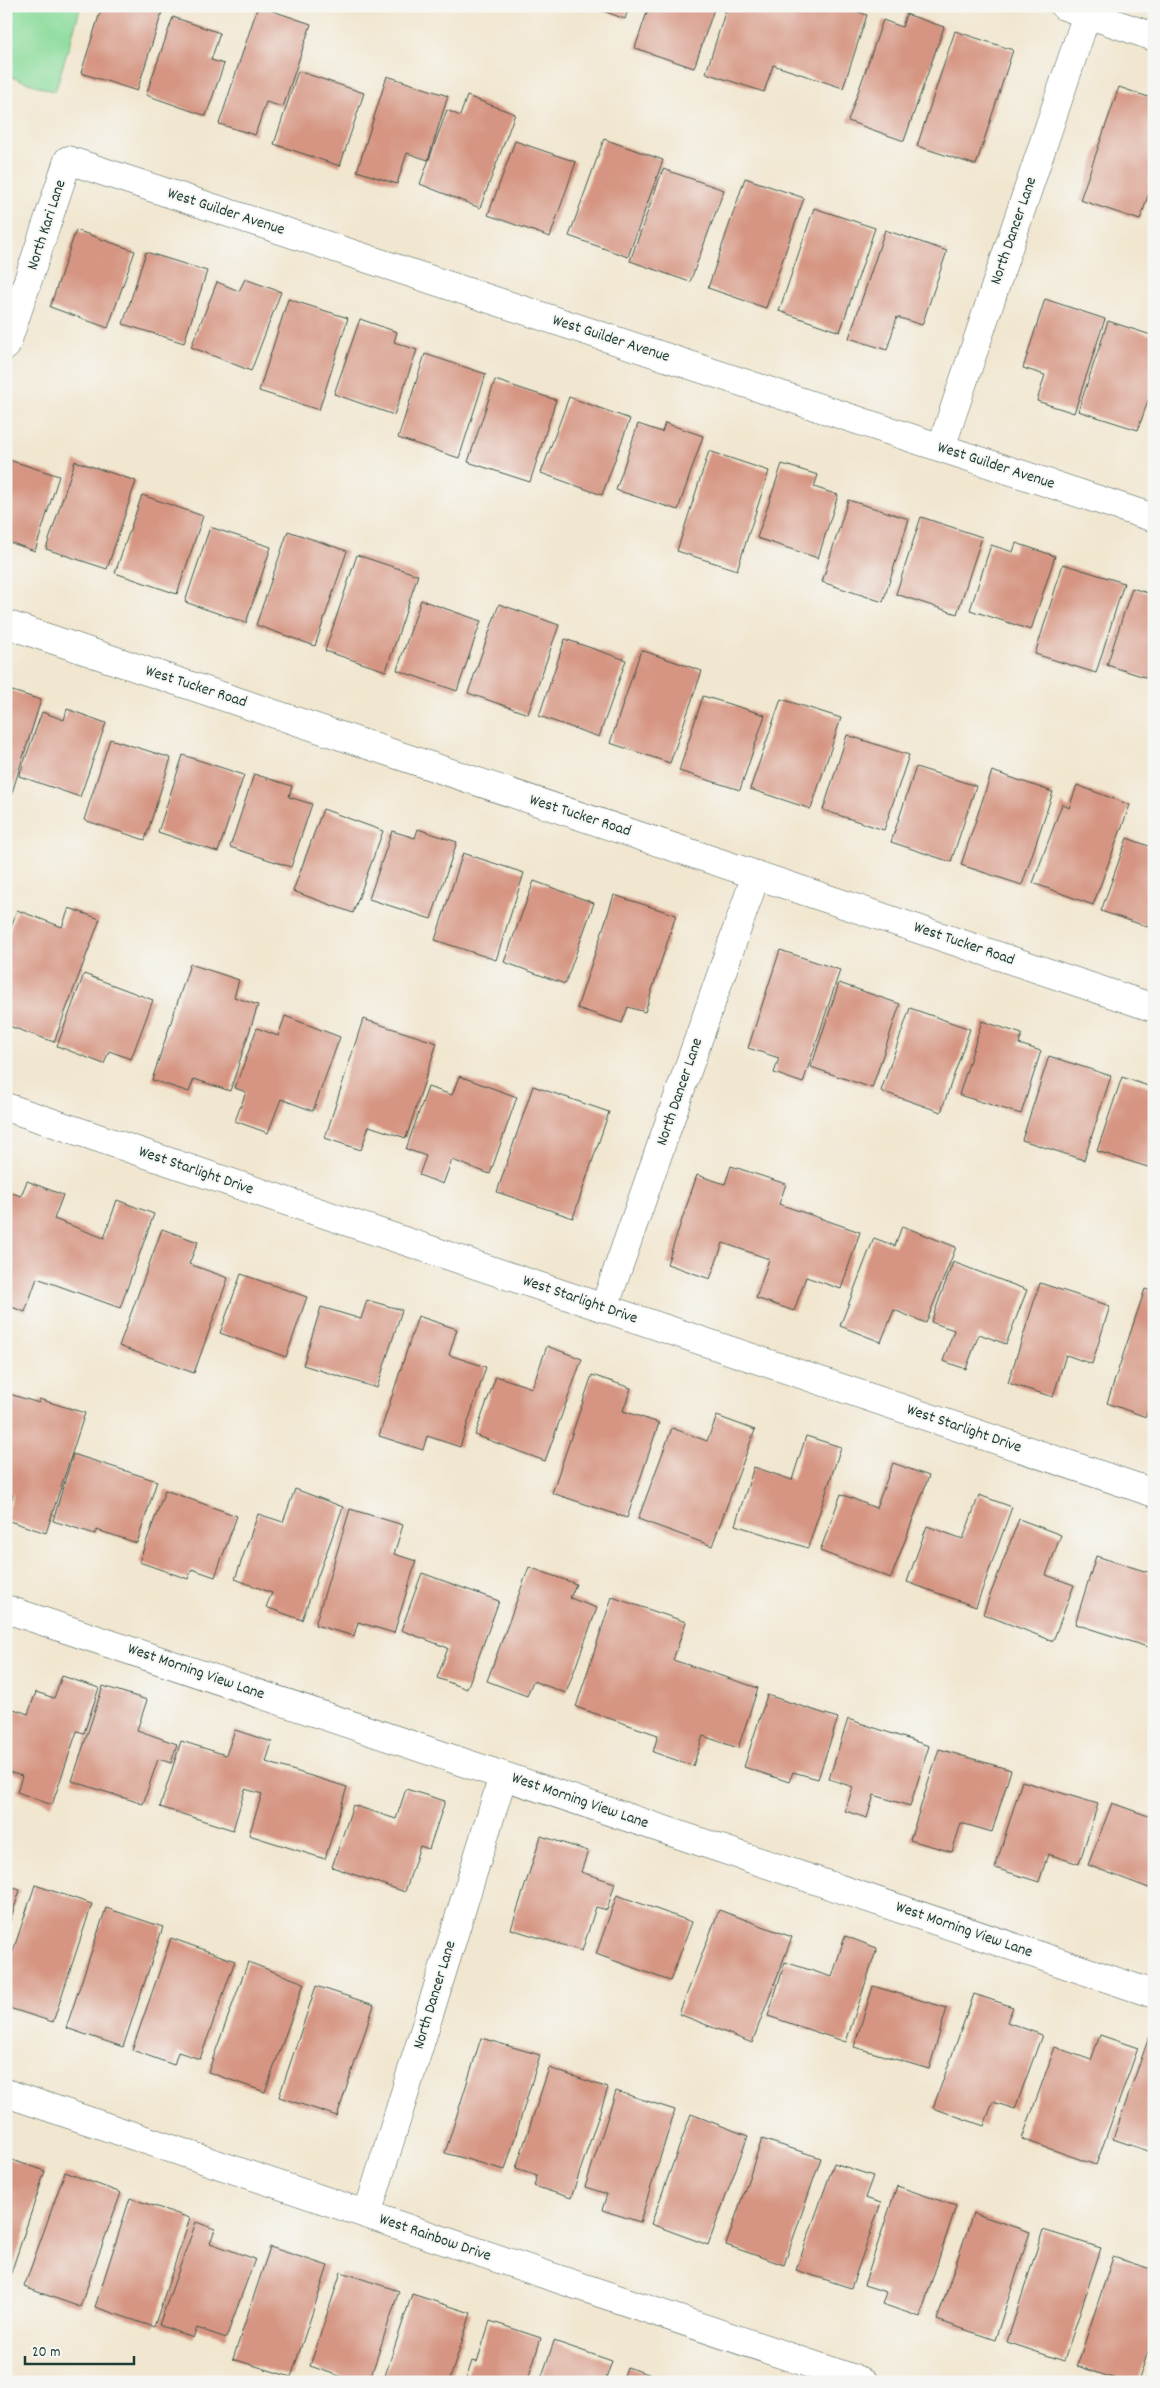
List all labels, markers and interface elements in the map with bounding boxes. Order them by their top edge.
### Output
street label: North Dancer Lane [985,174,1043,288]
street label: North Kari Lane [22,177,72,273]
street label: West Guilder Avenue [164,182,288,242]
street label: West Guilder Avenue [549,309,673,369]
street label: West Guilder Avenue [934,436,1058,496]
street label: West Tucker Road [142,660,250,714]
street label: West Tucker Road [526,789,634,843]
street label: West Tucker Road [910,916,1018,972]
street label: North Dancer Lane [651,1035,709,1149]
street label: West Starlight Drive [135,1141,257,1201]
street label: West Starlight Drive [519,1270,641,1330]
street label: West Starlight Drive [903,1399,1025,1459]
street label: West Morning View Lane [124,1638,268,1706]
street label: West Morning View Lane [508,1767,652,1835]
street label: West Morning View Lane [892,1896,1036,1964]
street label: North Dancer Lane [408,1938,462,2052]
street label: West Rainbow Drive [376,2208,494,2268]
scale bar [25,2333,134,2365]
text: 20 m [32,2342,60,2364]

